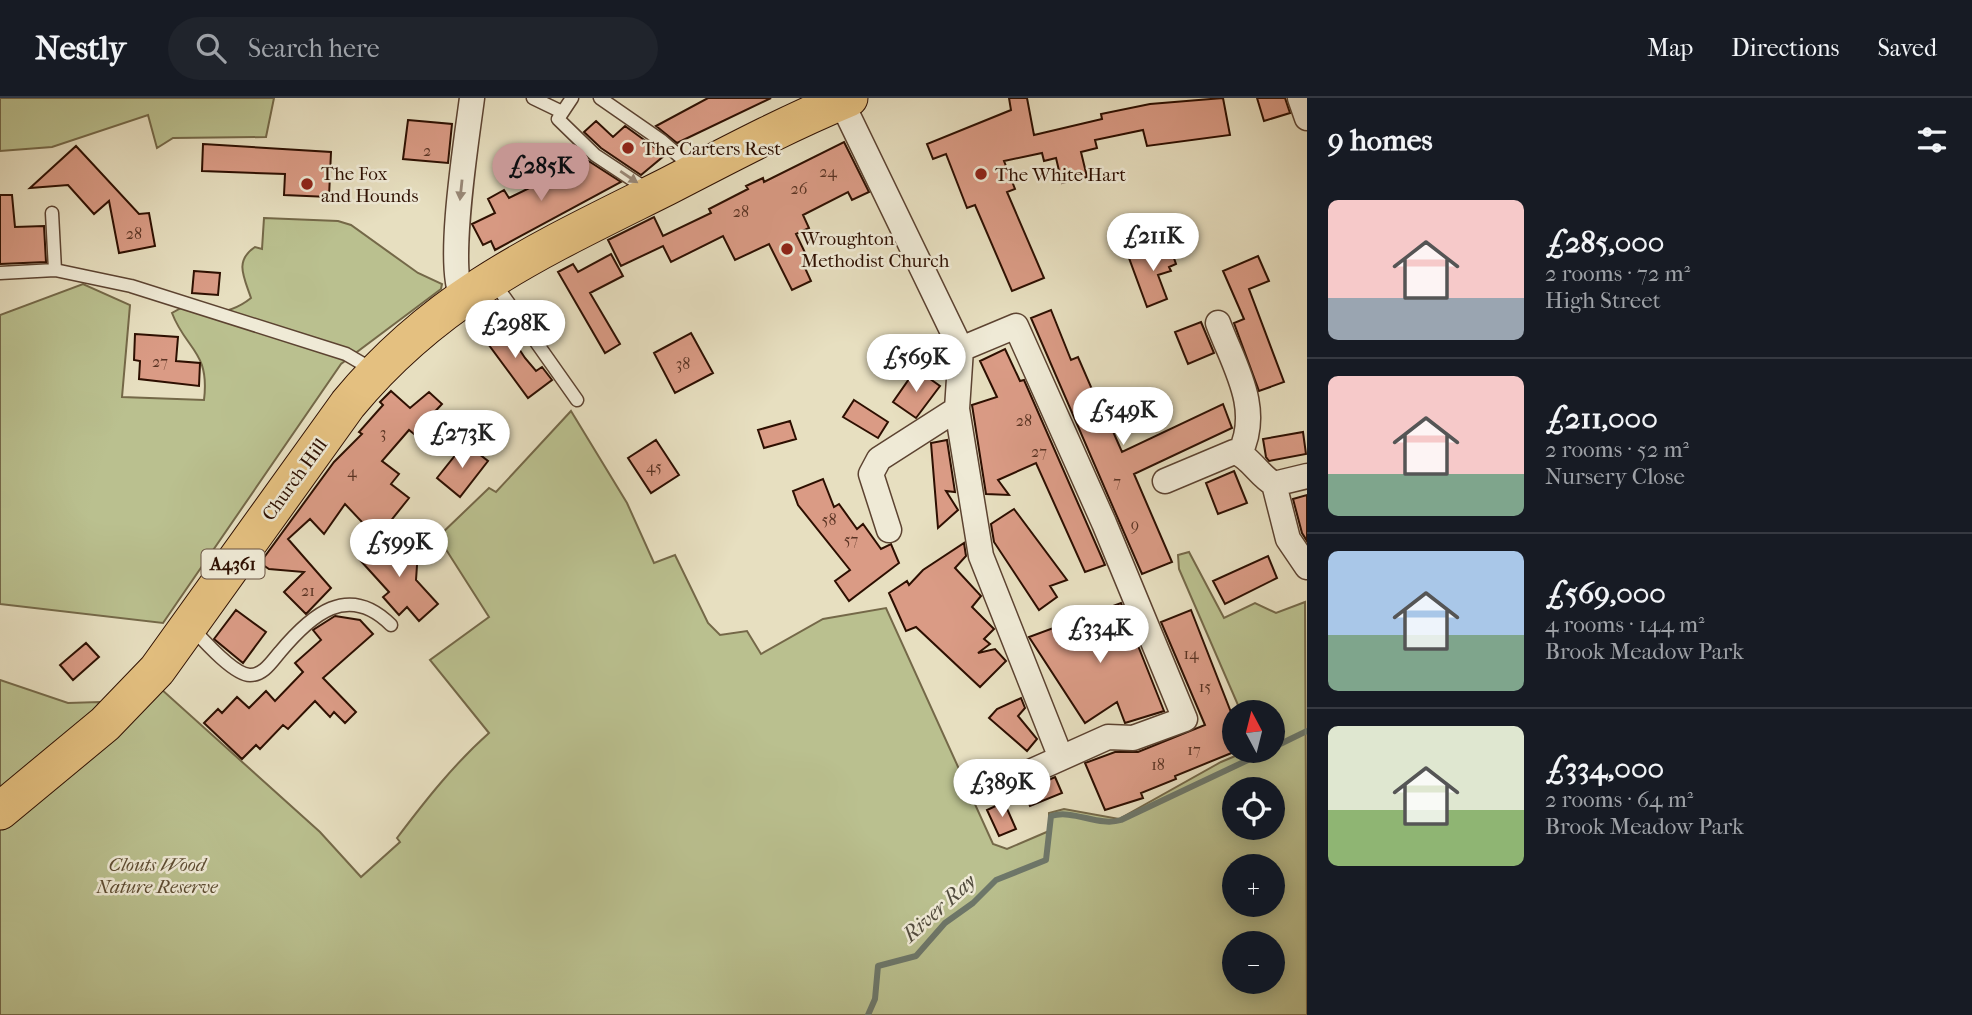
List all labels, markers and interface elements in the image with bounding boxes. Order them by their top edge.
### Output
search box [168,17,658,80]
text: Nestly [35,29,126,68]
icon: search [192,29,230,67]
text: Search here [248,33,380,64]
text: Map [1647,34,1693,62]
text: Directions [1731,34,1839,62]
text: Saved [1877,34,1937,62]
icon: filters [1913,121,1951,159]
text: 9 homes [1328,123,1433,158]
place label: The Carters Rest [642,138,781,160]
marker: The Carters Rest [620,140,636,156]
house number: 2 [423,141,431,160]
pin: £285K [492,144,590,203]
text: £285K [508,152,574,179]
house number: 24 [819,162,837,181]
place label: The Fox and Hounds [321,163,418,207]
place label: The White Hart [995,164,1126,186]
marker: The White Hart [973,166,989,182]
one-way arrow [620,170,638,184]
marker: The Fox and Hounds [299,176,315,192]
one-way arrow [455,179,466,201]
house number: 26 [791,179,808,198]
house number: 28 [733,202,749,221]
pin: £211K [1104,214,1202,273]
text: £211K [1123,222,1183,249]
house number: 28 [126,224,142,243]
text: £285,000 [1545,225,1664,260]
place label: Wroughton Methodist Church [800,228,950,272]
icon: home [1384,228,1468,312]
marker: Wroughton Methodist Church [779,241,795,257]
text: 2 rooms · 72 m² [1545,260,1690,287]
text: High Street [1545,287,1661,314]
pin: £298K [466,300,564,360]
text: £298K [481,309,549,336]
pin: £569K [867,334,965,394]
text: £569K [883,343,949,370]
house number: 27 [152,352,168,371]
house number: 38 [676,354,690,373]
pin: £549K [1074,388,1172,447]
text: £549K [1089,396,1157,423]
text: £211,000 [1545,401,1658,436]
icon: home [1384,404,1468,488]
pin: £273K [413,410,511,470]
house number: 28 [1016,411,1032,430]
text: £273K [430,419,494,446]
house number: 3 [380,423,386,442]
street label: Church Hill [258,434,332,525]
text: 2 rooms · 52 m² [1545,436,1689,463]
house number: 27 [1031,442,1047,461]
house number: 45 [646,457,662,476]
house number: 4 [347,462,357,481]
text: Nursery Close [1545,463,1685,490]
house number: 7 [1113,472,1121,491]
house number: 58 [822,510,836,529]
house number: 9 [1131,515,1139,534]
pin: £599K [350,519,448,579]
text: £599K [366,528,432,555]
house number: 57 [844,530,859,549]
road number: A4361 [202,550,264,578]
text: £569,000 [1545,576,1666,611]
icon: home [1384,579,1468,663]
house number: 21 [301,581,315,600]
pin: £334K [1051,606,1149,665]
text: 4 rooms · 144 m² [1545,611,1705,638]
text: £334K [1068,614,1132,641]
text: Brook Meadow Park [1545,638,1744,665]
house number: 14 [1183,644,1199,663]
house number: 15 [1199,677,1211,696]
north arrow [1222,700,1284,763]
map controls [1222,700,1285,994]
house number: 17 [1187,740,1201,759]
text: £334,000 [1545,751,1664,786]
icon: home [1384,754,1468,838]
house number: 18 [1151,755,1165,774]
pin: £389K [953,760,1051,819]
text: £389K [969,768,1035,795]
button: locate [1222,777,1285,840]
text: 2 rooms · 64 m² [1545,786,1693,813]
text: Brook Meadow Park [1545,813,1744,840]
park label: Clouts Wood Nature Reserve [95,854,219,898]
button: + [1222,854,1285,917]
water label: River Ray [896,868,981,948]
button: − [1222,931,1285,994]

